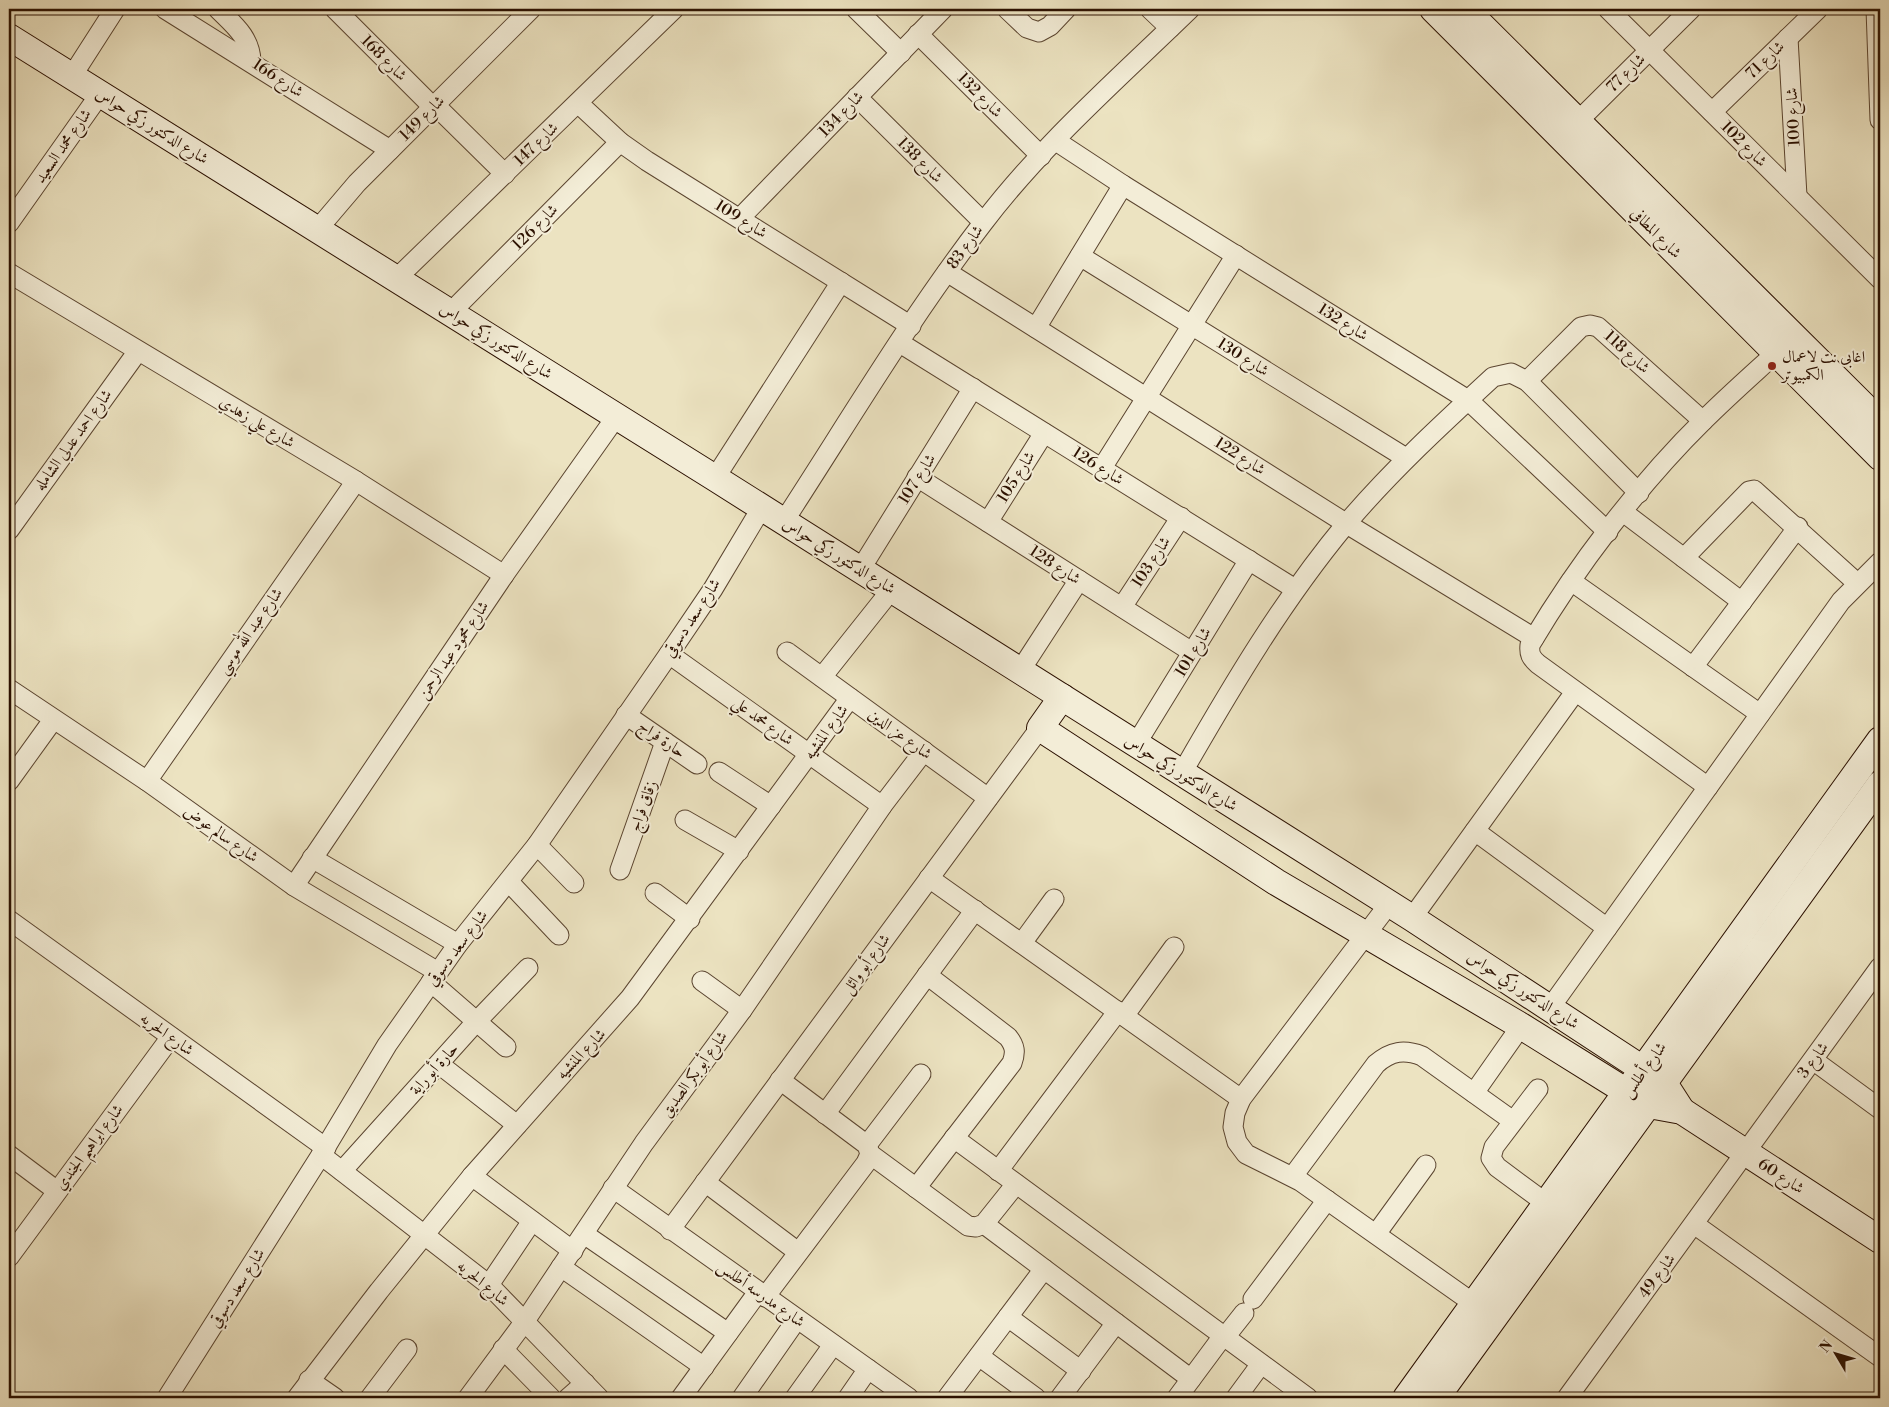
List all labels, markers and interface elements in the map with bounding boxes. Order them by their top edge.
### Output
street label: شارع 168 [355,31,411,87]
street label: شارع 71 [1741,37,1791,86]
street label: شارع 77 [1602,49,1652,99]
street label: شارع 166 [247,54,307,104]
street label: شارع 132 [951,68,1007,124]
street label: شارع الدكتور زكي حواس [90,82,213,171]
street label: شارع 134 [814,87,870,143]
street label: شارع 100 [1781,87,1808,147]
street label: شارع 149 [395,91,451,147]
street label: شارع محمد السعيد [30,105,98,189]
street label: شارع 102 [1715,117,1771,173]
street label: شارع 147 [510,118,565,172]
street label: شارع 138 [891,133,947,189]
street label: شارع 109 [710,195,771,245]
street label: شارع 126 [508,200,564,256]
street label: شارع المطافي [1624,203,1686,265]
street label: شارع 83 [942,221,990,275]
street label: شارع الدكتور زكي حواس [434,297,557,386]
street label: شارع 132 [1312,299,1372,348]
street label: شارع 118 [1598,326,1654,380]
street label: شارع 130 [1212,333,1273,383]
place label: اغابى نت لاعمال الكمبيوتر [1780,347,1865,385]
marker: اغابى نت لاعمال الكمبيوتر [1766,360,1778,372]
street label: شارع احمد عدلي الشامله [30,385,119,496]
street label: شارع علي زهدي [213,392,298,457]
street label: شارع 122 [1209,433,1269,482]
street label: شارع 126 [1067,442,1128,492]
street label: شارع 105 [992,448,1042,508]
street label: شارع 107 [894,450,943,510]
street label: شارع الدكتور زكي حواس [777,512,900,601]
street label: شارع 103 [1127,533,1177,593]
street label: شارع 128 [1024,541,1084,591]
street label: شارع سعد دسوقي [659,575,727,663]
street label: شارع عبد الله موسي [210,582,291,681]
street label: شارع محمود عبد الرحمن [413,597,496,705]
street label: شارع 101 [1170,624,1218,682]
street label: شارع محمد علي [726,692,797,754]
street label: شارع المنشيه [799,701,855,765]
street label: شارع عز الدين [862,704,936,766]
street label: حارة فراج [632,716,690,766]
street label: شارع الدكتور زكي حواس [1119,729,1242,818]
street label: زقاق فراج [624,778,665,836]
street label: شارع سالم عوض [177,801,262,870]
street label: شارع سعد دسوقي [422,906,494,992]
street label: شارع أبو وائل [836,929,897,1000]
street label: شارع الدكتور زكي حواس [1462,946,1583,1036]
street label: شارع الحريه [135,1008,198,1062]
street label: شارع المنشيه [552,1024,612,1086]
street label: شارع أبو بكر الصديق [654,1026,734,1123]
street label: حارة أبو راية [404,1037,463,1099]
street label: شارع أطلس [1615,1037,1673,1104]
street label: شارع 3 [1793,1038,1835,1084]
street label: شارع ابراهيم الجندي [50,1100,133,1197]
street label: شارع 60 [1752,1154,1808,1201]
street label: شارع سعد دسوقي [205,1245,272,1333]
street label: شارع 49 [1634,1250,1682,1304]
street label: شارع مدرسه أطلس [711,1255,810,1334]
street label: شارع الحريه [451,1256,513,1313]
north arrow [1812,1330,1862,1380]
text: N [1816,1337,1837,1357]

